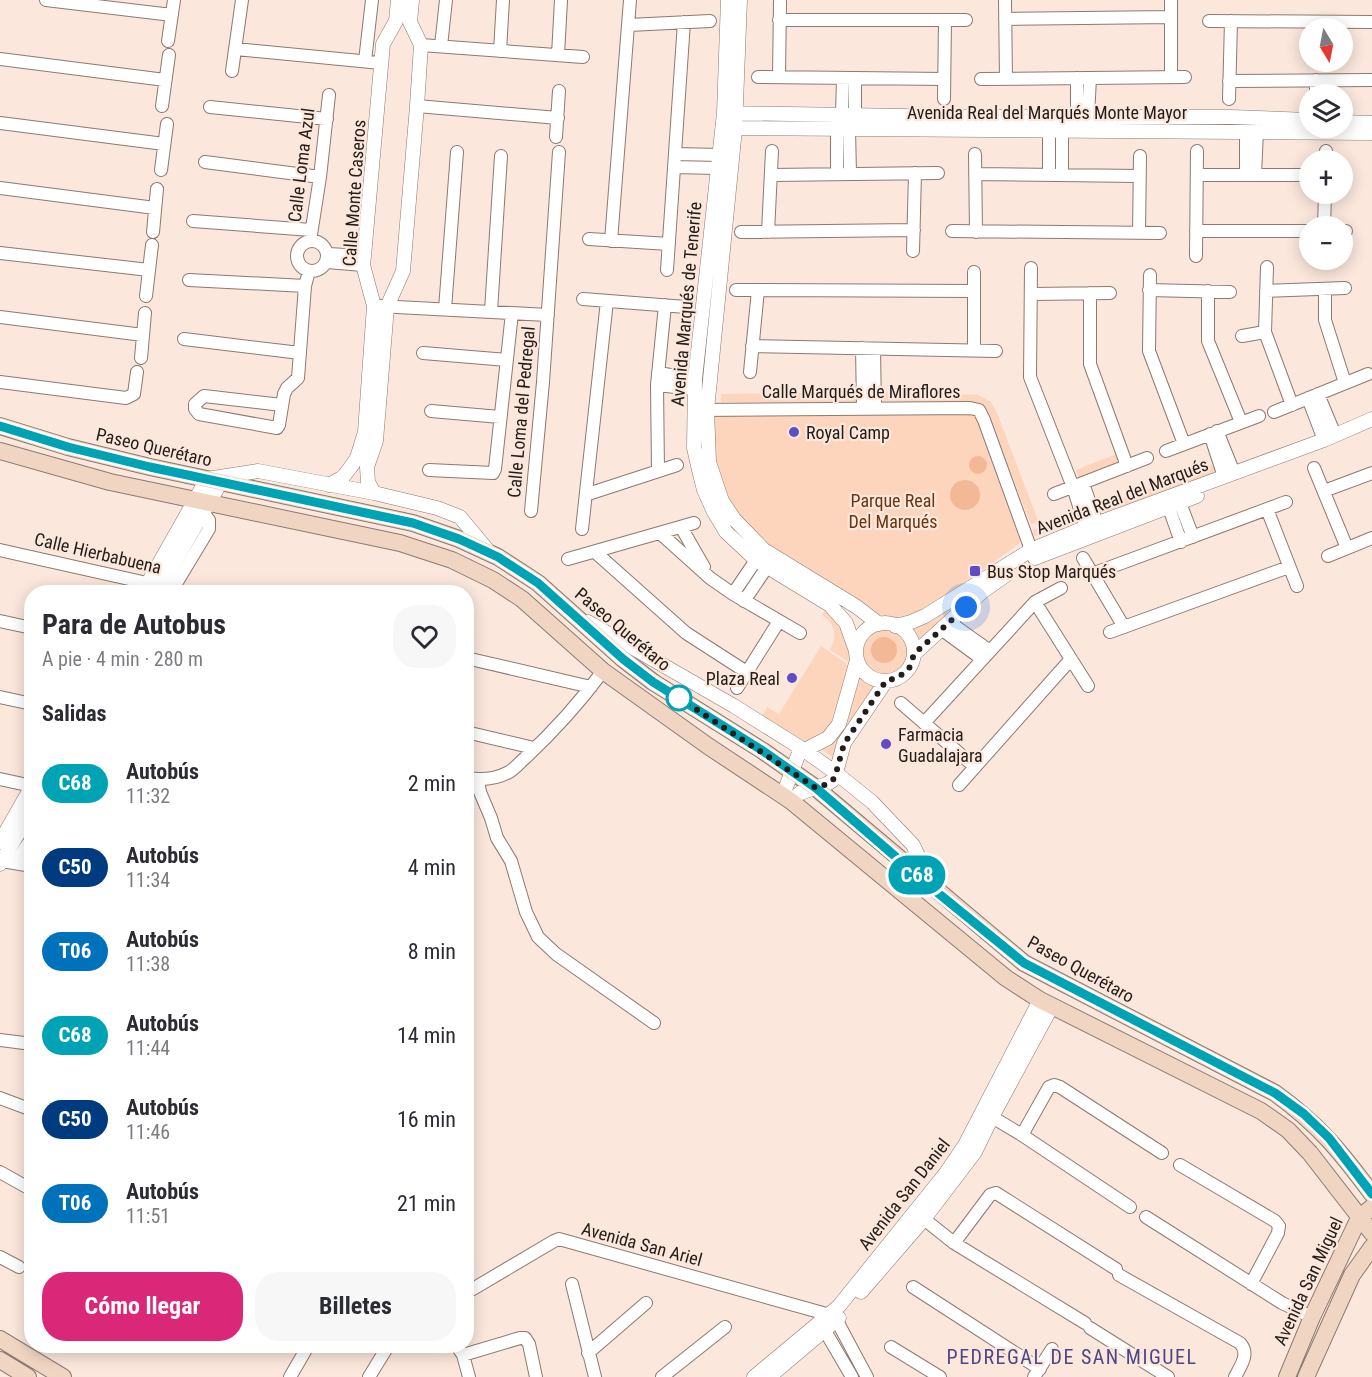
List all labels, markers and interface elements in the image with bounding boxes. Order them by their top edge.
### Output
north arrow [1299,18,1353,72]
map controls [1299,18,1353,270]
button: layers [1299,84,1353,138]
street label: Avenida Real del Marqués Monte Mayor [907,102,1188,123]
street label: Calle Loma Azul [284,107,318,223]
street label: Calle Monte Caseros [338,119,370,267]
button: + [1299,150,1353,204]
street label: Avenida Marqués de Tenerife [667,201,705,407]
button: − [1299,216,1353,270]
street label: Calle Loma del Pedregal [503,326,539,498]
street label: Calle Marqués de Miraflores [762,381,960,402]
place label: Royal Camp [806,422,890,443]
street label: Paseo Querétaro [94,423,214,471]
marker: Royal Camp [787,425,801,439]
street label: Avenida Real del Marqués [1033,453,1211,539]
park label: Parque Real Del Marqués [849,490,937,532]
street label: Calle Hierbabuena [32,528,164,578]
place label: Bus Stop Marqués [987,561,1116,582]
marker: Bus Stop Marqués [968,564,982,578]
street label: Paseo Querétaro [571,583,675,675]
your location [951,592,981,622]
button: heart [393,605,456,668]
text: Para de Autobus [42,608,226,641]
text: A pie · 4 min · 280 m [42,647,203,671]
place label: Plaza Real [706,668,780,689]
marker: Plaza Real [785,671,799,685]
unlabelled marker [666,685,692,711]
text: Salidas [42,701,107,726]
place label: Farmacia Guadalajara [898,724,983,766]
marker: Farmacia Guadalajara [879,737,893,751]
text: Autobús [126,759,199,784]
text: C68 [58,771,92,795]
text: 2 min [408,771,456,796]
text: 11:32 [126,784,170,808]
text: Autobús [126,843,199,868]
text: C50 [58,855,92,879]
text: 4 min [408,855,456,880]
line badge: C68 [882,856,952,894]
text: C68 [900,863,934,887]
text: 11:34 [126,868,170,892]
text: Autobús [126,927,199,952]
street label: Paseo Querétaro [1024,931,1138,1007]
text: T06 [59,939,91,963]
text: 8 min [408,939,456,964]
text: 11:38 [126,952,170,976]
text: Autobús [126,1011,199,1036]
text: C68 [58,1023,92,1047]
text: 14 min [397,1023,456,1048]
text: 11:44 [126,1036,170,1060]
text: Autobús [126,1095,199,1120]
text: C50 [58,1107,92,1131]
text: 16 min [397,1107,456,1132]
text: 11:46 [126,1120,170,1144]
street label: Avenida San Daniel [854,1134,954,1254]
text: Autobús [126,1179,199,1204]
text: T06 [59,1191,91,1215]
text: 21 min [397,1191,456,1216]
text: 11:51 [126,1204,170,1228]
street label: Avenida San Miguel [1269,1213,1347,1349]
street label: Avenida San Ariel [579,1218,705,1270]
button: Cómo llegar [42,1272,243,1341]
button: Billetes [255,1272,456,1341]
district label: PEDREGAL DE SAN MIGUEL [947,1345,1197,1369]

